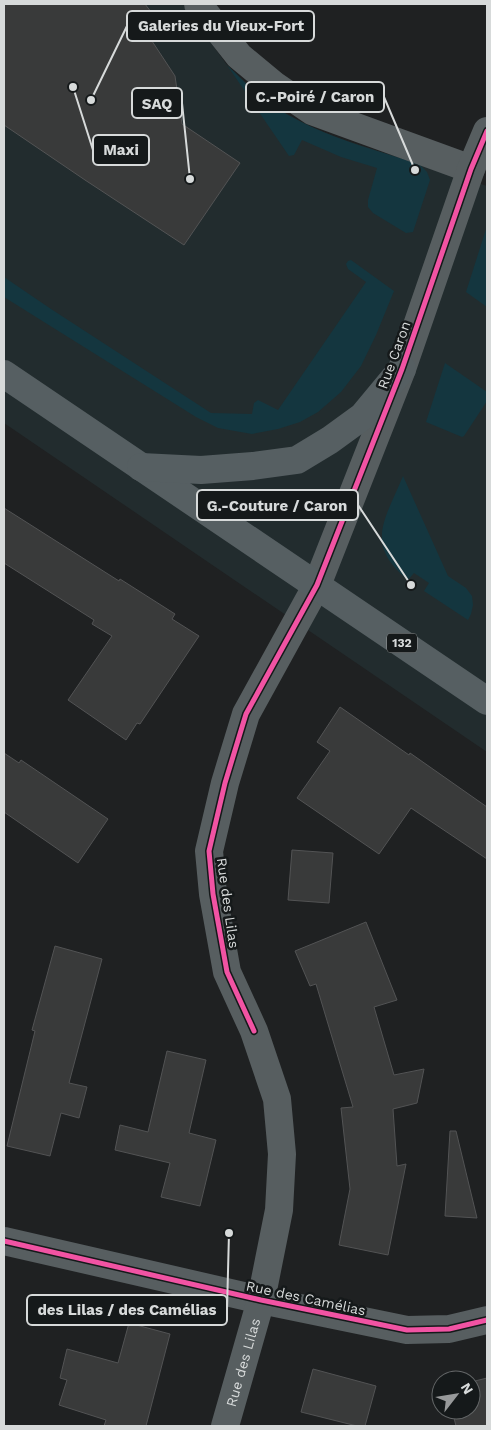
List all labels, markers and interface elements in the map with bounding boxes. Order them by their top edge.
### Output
callout: Galeries du Vieux-Fort [127,11,314,41]
text: Galeries du Vieux-Fort [138,17,305,35]
callout: C.-Poiré / Caron [246,82,384,112]
callout: SAQ [132,88,182,118]
text: C.-Poiré / Caron [256,88,374,106]
text: SAQ [142,95,172,113]
callout: Maxi [93,135,149,165]
text: Maxi [103,141,139,159]
street label: Rue Caron [374,319,414,391]
callout: G.-Couture / Caron [197,490,358,520]
text: G.-Couture / Caron [207,497,347,515]
road number: 132 [387,634,417,652]
street label: Rue des Lilas [214,857,242,949]
street label: Rue des Camélias [245,1278,367,1318]
callout: des Lilas / des Camélias [27,1295,227,1325]
text: des Lilas / des Camélias [37,1301,217,1319]
street label: Rue des Lilas [223,1316,263,1409]
north arrow [431,1370,481,1420]
text: N [458,1380,477,1397]

